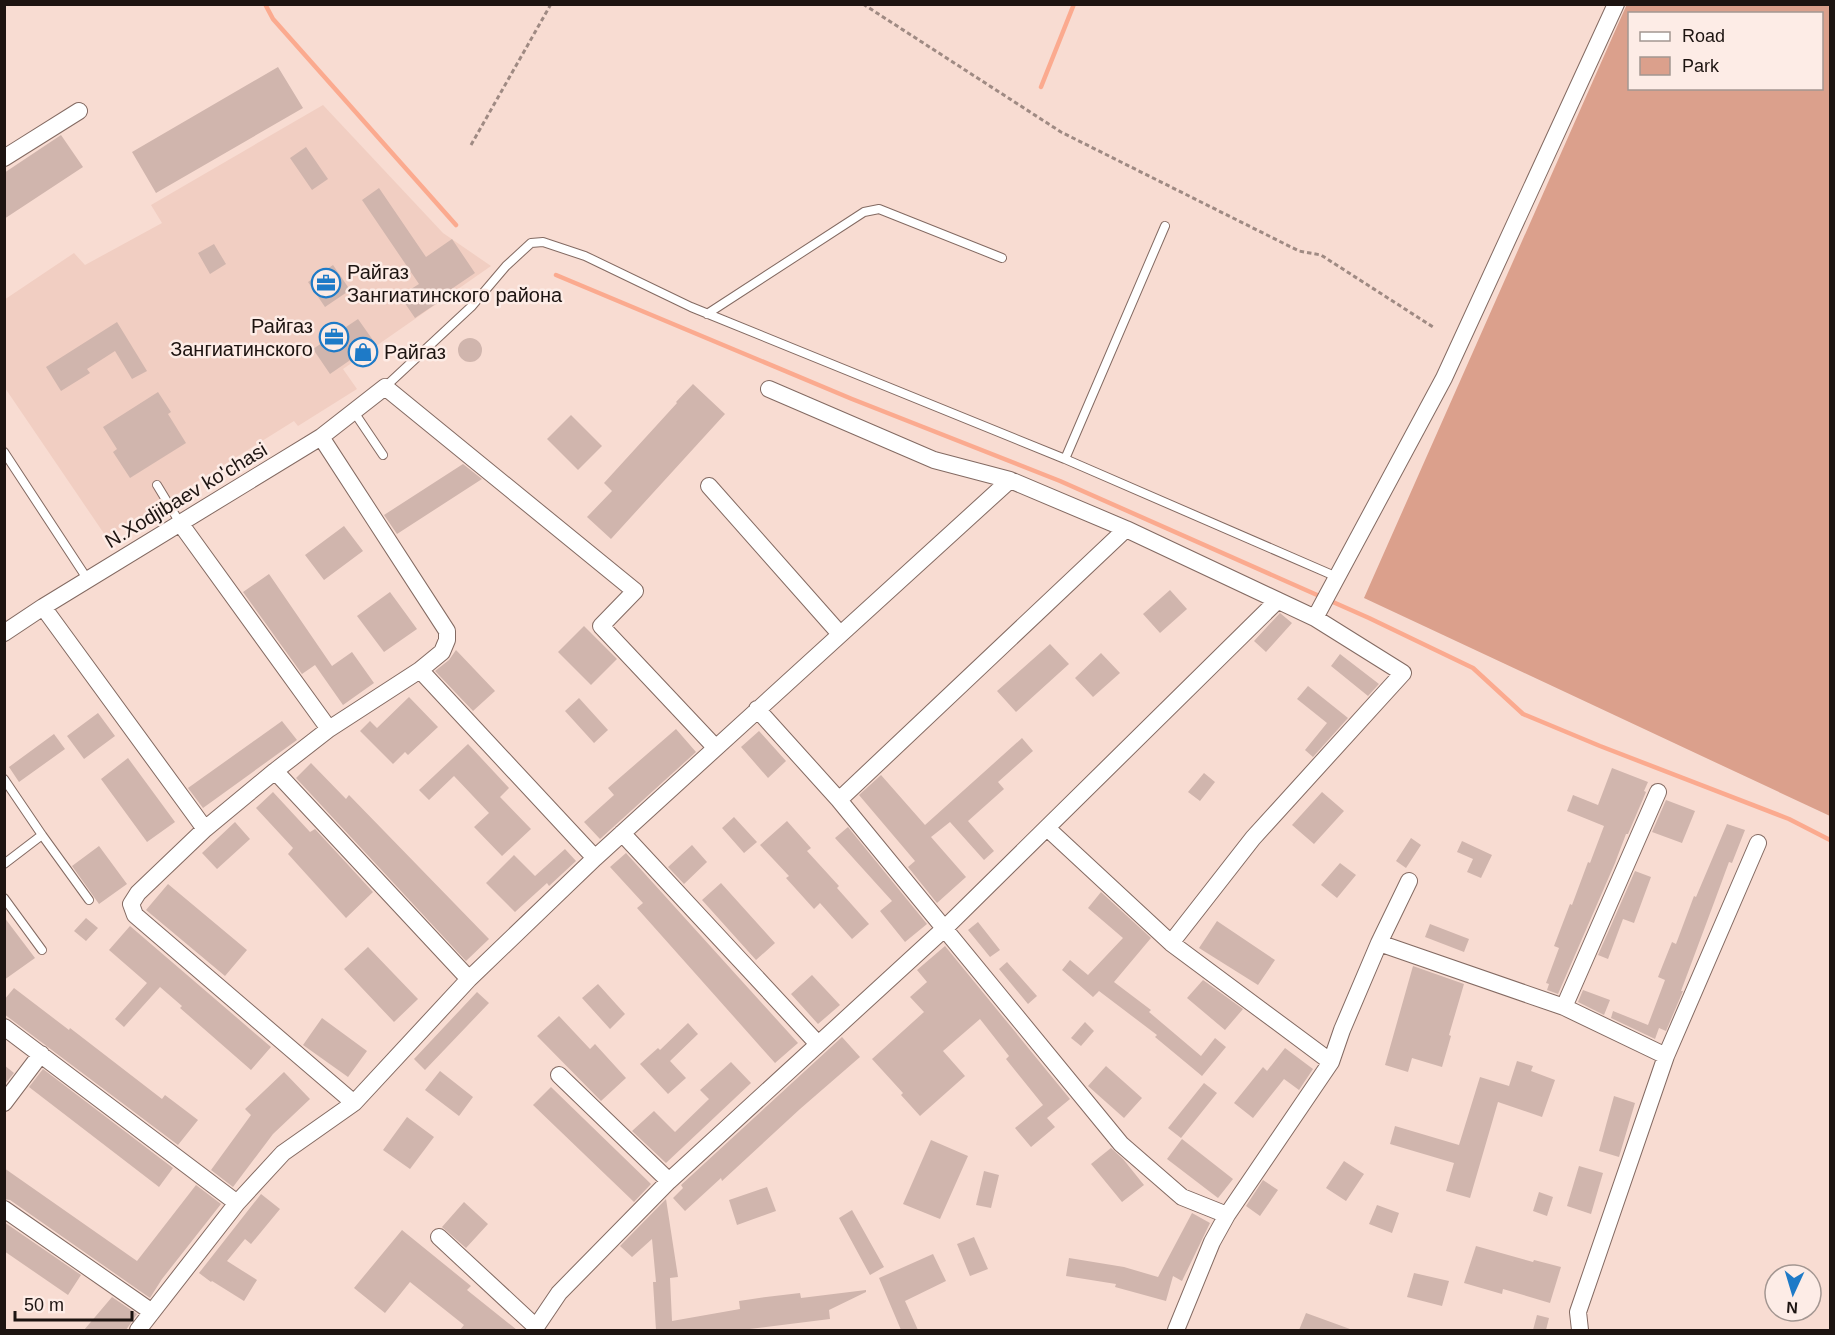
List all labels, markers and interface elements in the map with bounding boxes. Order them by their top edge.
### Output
legend [1628,12,1823,90]
text: Road [1682,26,1725,46]
text: Park [1682,56,1720,76]
place label: Райгаз Зангиатинского района [347,261,563,306]
office icon: Райгаз Зангиатинского района [310,267,342,299]
place label: Райгаз Зангиатинского [170,315,313,360]
office icon: Райгаз Зангиатинского [318,321,350,353]
shop icon: Райгаз [347,336,379,368]
place label: Райгаз [384,341,446,363]
street label: N.Xodjibaev ko'chasi [101,438,271,552]
north arrow [1763,1263,1823,1323]
scale bar [15,1284,132,1322]
text: 50 m [24,1295,64,1315]
text: N [1786,1299,1798,1316]

